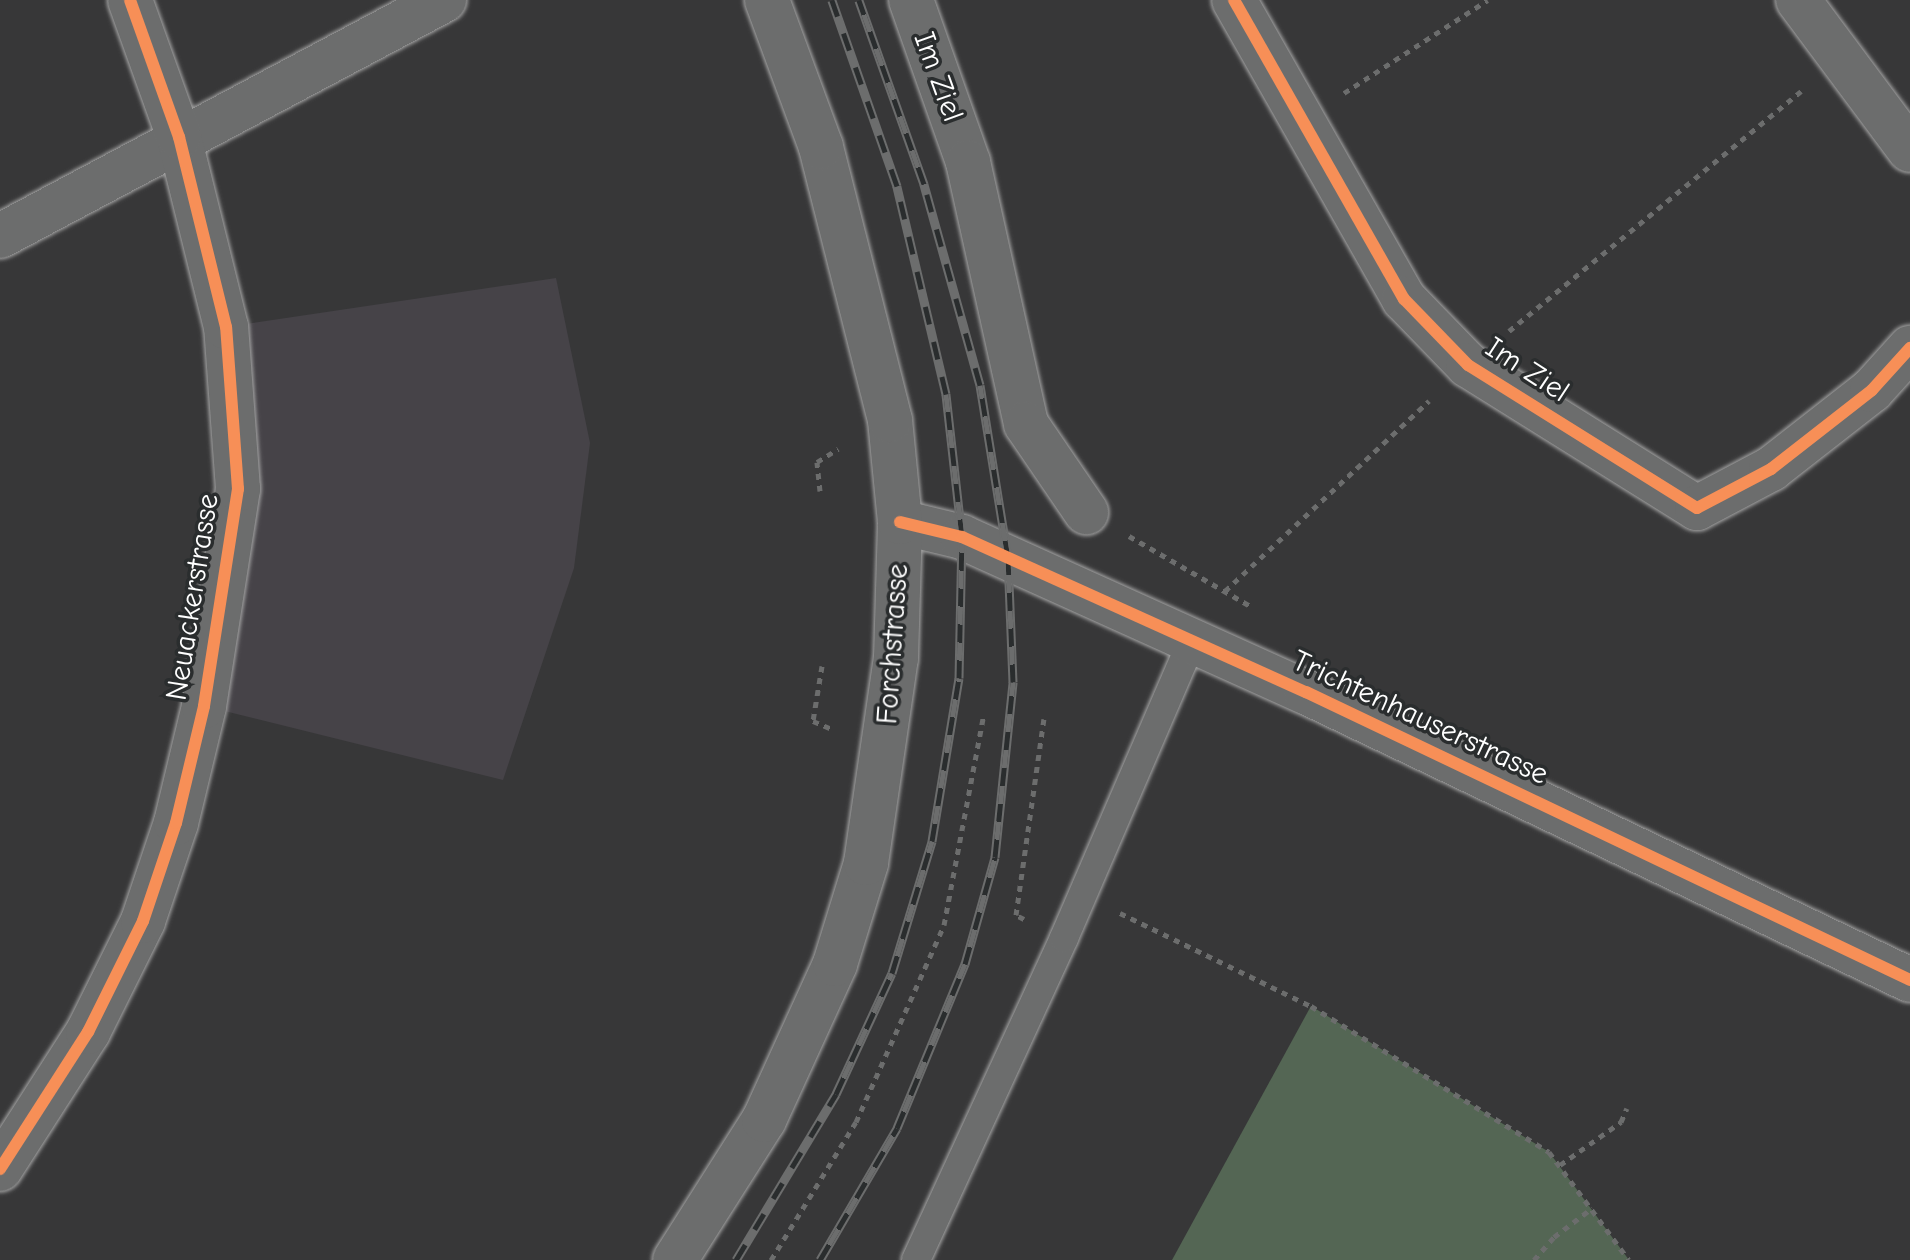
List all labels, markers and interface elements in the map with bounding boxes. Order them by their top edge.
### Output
street label: Im Ziel [905,27,971,127]
street label: Im Ziel [1478,330,1576,410]
street label: Neuackerstrasse [159,491,227,703]
street label: Forchstrasse [869,563,917,725]
street label: Trichtenhauserstrasse [1286,643,1554,793]

